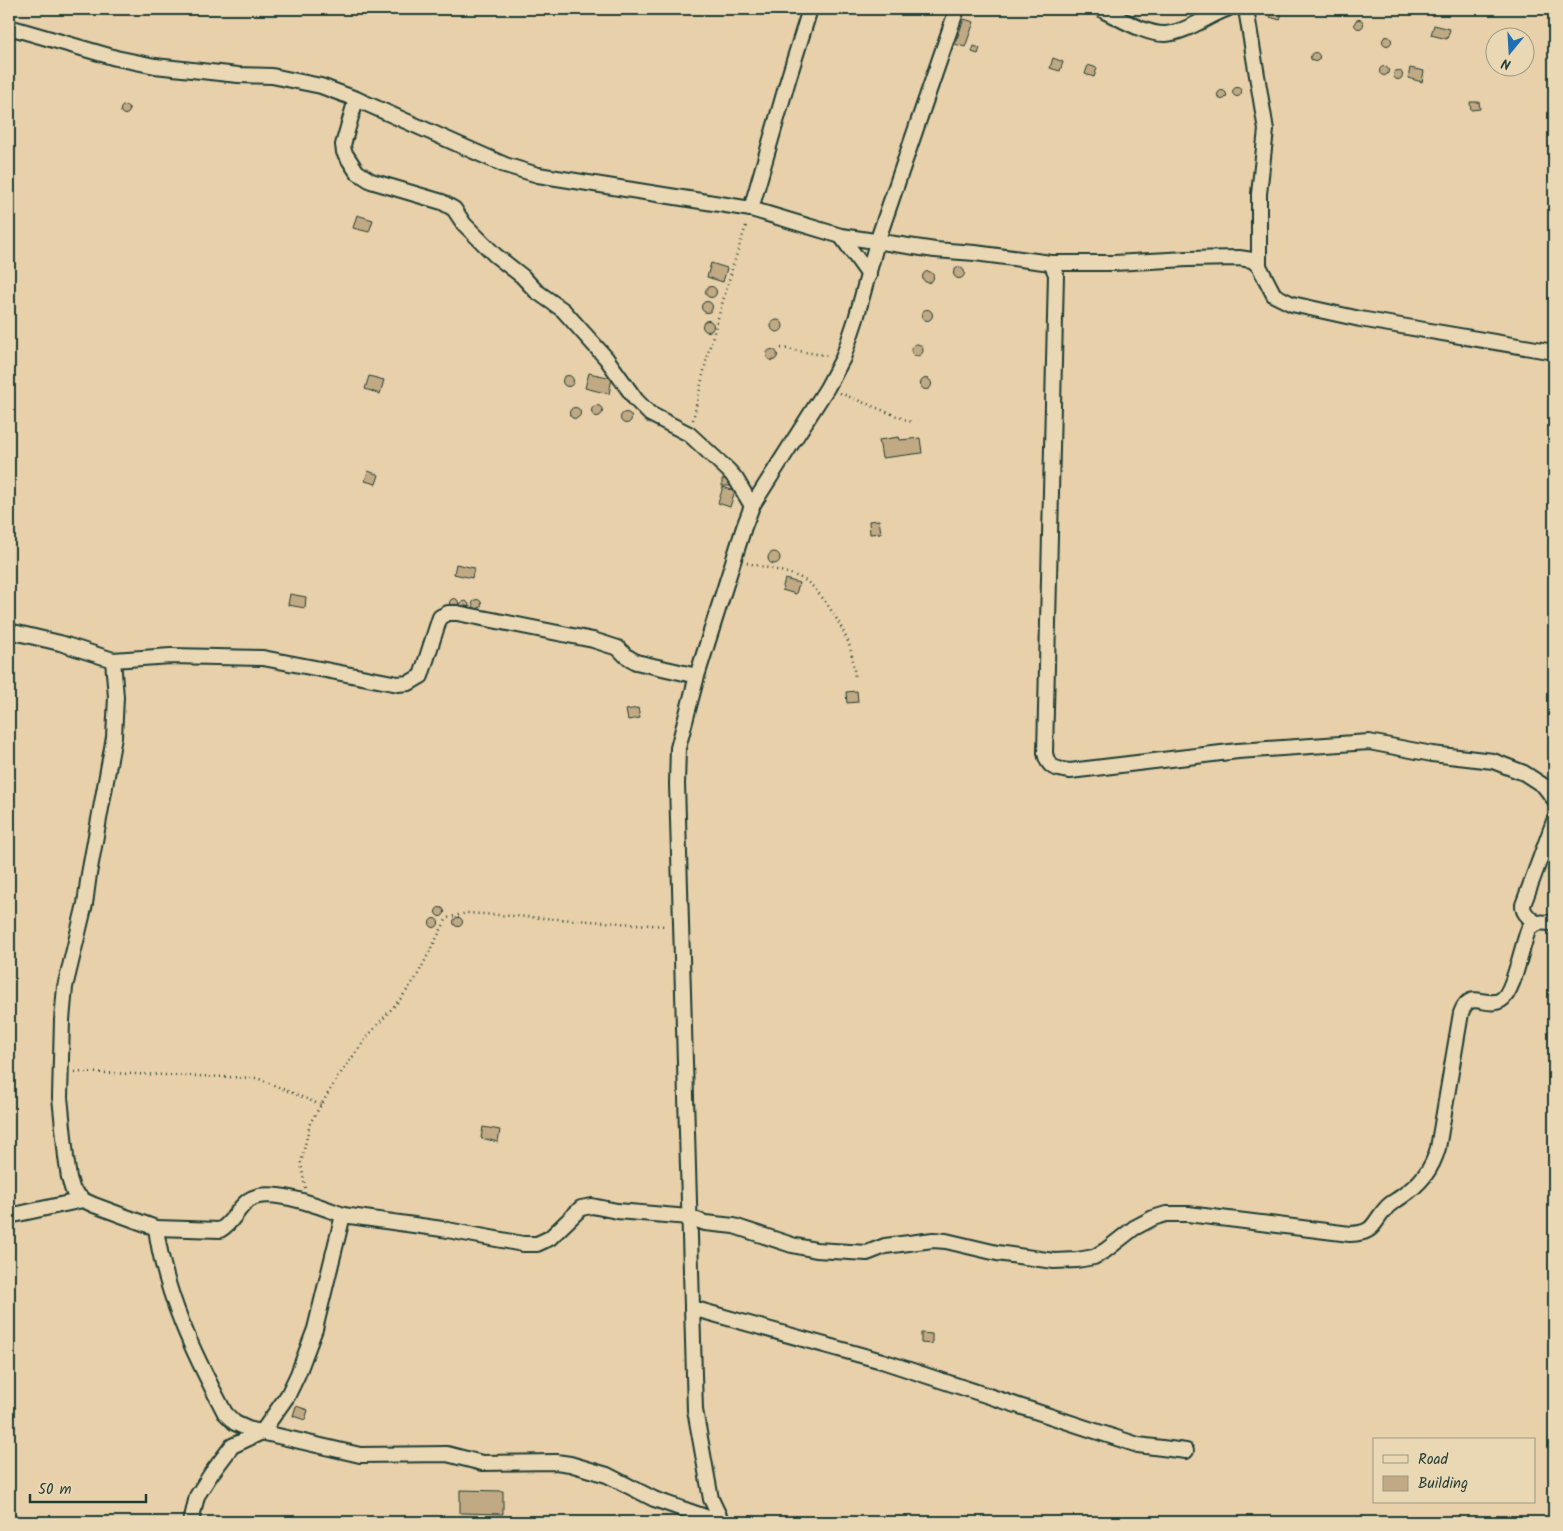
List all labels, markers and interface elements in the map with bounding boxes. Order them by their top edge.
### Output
north arrow [1486,28,1536,78]
text: N [1499,52,1514,75]
legend [1373,1438,1536,1504]
text: Road [1418,1448,1449,1472]
scale bar [30,1471,146,1503]
text: Building [1418,1472,1468,1496]
text: 50 m [38,1478,72,1502]

